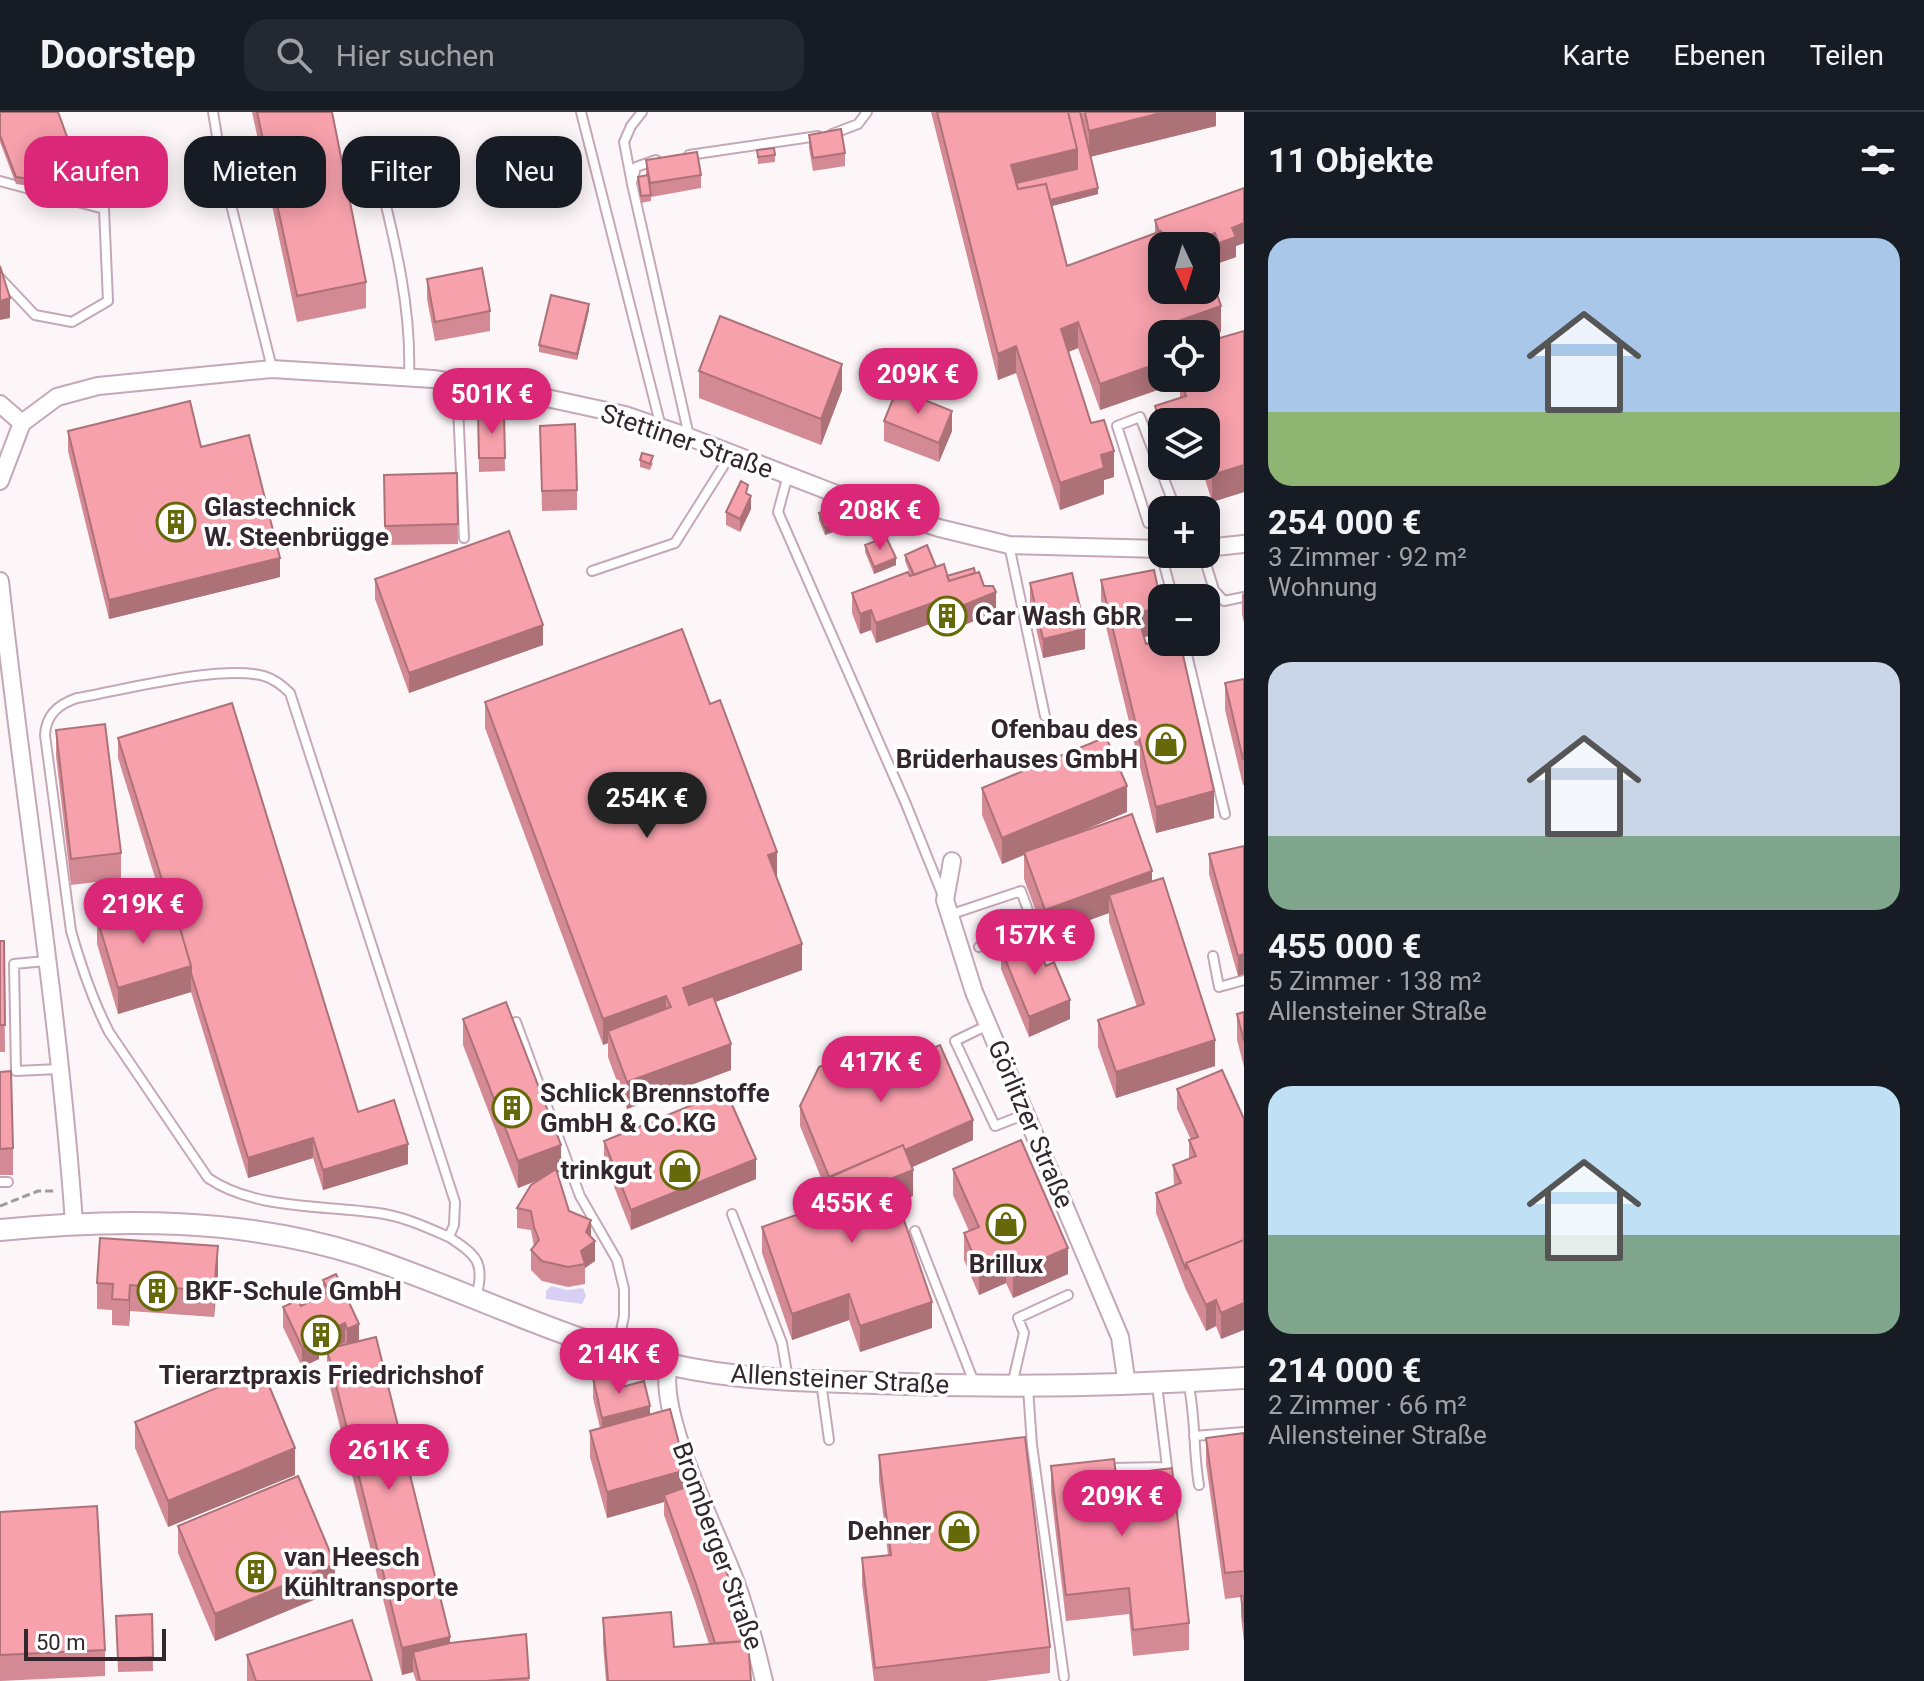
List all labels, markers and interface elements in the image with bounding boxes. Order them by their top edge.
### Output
search box [244,19,804,91]
text: Doorstep [40,33,196,77]
icon: search [272,33,316,77]
text: Hier suchen [336,38,495,73]
text: Karte [1563,39,1630,72]
text: Ebenen [1674,39,1766,72]
text: Teilen [1810,39,1884,72]
chip: Kaufen [24,136,168,208]
chip: Mieten [184,136,326,208]
chip: Filter [342,136,460,208]
chip: Neu [476,136,582,208]
icon: filters [1856,138,1900,182]
text: 11 Objekte [1268,140,1433,180]
north arrow [1148,232,1220,304]
map controls [1148,232,1220,656]
icon: home [1512,290,1656,434]
button: locate [1148,320,1220,392]
pin: 209K € [853,348,983,416]
text: 209K € [877,359,959,389]
pin: 501K € [427,368,557,436]
text: 501K € [451,379,533,409]
street label: Stettiner Straße [597,397,777,485]
button: layers [1148,408,1220,480]
pin: 208K € [815,484,945,552]
place label: Glastechnick W. Steenbrügge [204,492,389,552]
text: 208K € [839,495,921,525]
button: + [1148,496,1220,568]
building icon: Glastechnick W. Steenbrügge [155,501,197,543]
text: 254 000 € [1268,502,1421,542]
text: 3 Zimmer · 92 m² [1268,542,1467,572]
text: Wohnung [1268,572,1377,602]
button: − [1148,584,1220,656]
building icon: Car Wash GbR [926,595,968,637]
place label: Car Wash GbR [975,601,1142,631]
place label: Ofenbau des Brüderhauses GmbH [896,714,1138,774]
icon: home [1512,714,1656,858]
shop icon: Ofenbau des Brüderhauses GmbH [1145,723,1187,765]
pin: 254K € [582,772,712,840]
text: 254K € [606,783,688,813]
pin: 219K € [78,878,208,946]
text: 219K € [102,889,184,919]
pin: 157K € [970,909,1100,977]
text: 157K € [994,920,1076,950]
text: 455 000 € [1268,926,1421,966]
text: 5 Zimmer · 138 m² [1268,966,1481,996]
text: Allensteiner Straße [1268,996,1487,1026]
street label: Görlitzer Straße [982,1035,1080,1213]
pin: 417K € [816,1036,946,1104]
text: 417K € [840,1047,922,1077]
place label: Schlick Brennstoffe GmbH & Co.KG [540,1078,770,1138]
building icon: Schlick Brennstoffe GmbH & Co.KG [491,1087,533,1129]
icon: home [1512,1138,1656,1282]
shop icon: trinkgut [659,1149,701,1191]
place label: trinkgut [560,1155,652,1185]
pin: 455K € [787,1177,917,1245]
text: 455K € [811,1188,893,1218]
shop icon: Brillux [985,1203,1027,1245]
place label: Brillux [969,1249,1044,1279]
building icon: BKF-Schule GmbH [136,1270,178,1312]
place label: BKF-Schule GmbH [185,1276,402,1306]
building icon: Tierarztpraxis Friedrichshof [300,1314,342,1356]
pin: 214K € [554,1328,684,1396]
text: 214K € [578,1339,660,1369]
text: 214 000 € [1268,1350,1421,1390]
street label: Allensteiner Straße [730,1358,950,1400]
place label: Tierarztpraxis Friedrichshof [159,1360,484,1390]
text: 2 Zimmer · 66 m² [1268,1390,1467,1420]
text: Allensteiner Straße [1268,1420,1487,1450]
pin: 261K € [324,1424,454,1492]
text: 261K € [348,1435,430,1465]
street label: Bromberger Straße [667,1438,769,1654]
pin: 209K € [1057,1470,1187,1538]
text: 209K € [1081,1481,1163,1511]
shop icon: Dehner [938,1510,980,1552]
place label: Dehner [847,1516,931,1546]
place label: van Heesch Kühltransporte [284,1542,458,1602]
building icon: van Heesch Kühltransporte [235,1551,277,1593]
scale bar [24,1625,166,1661]
text: 50 m [36,1630,85,1655]

